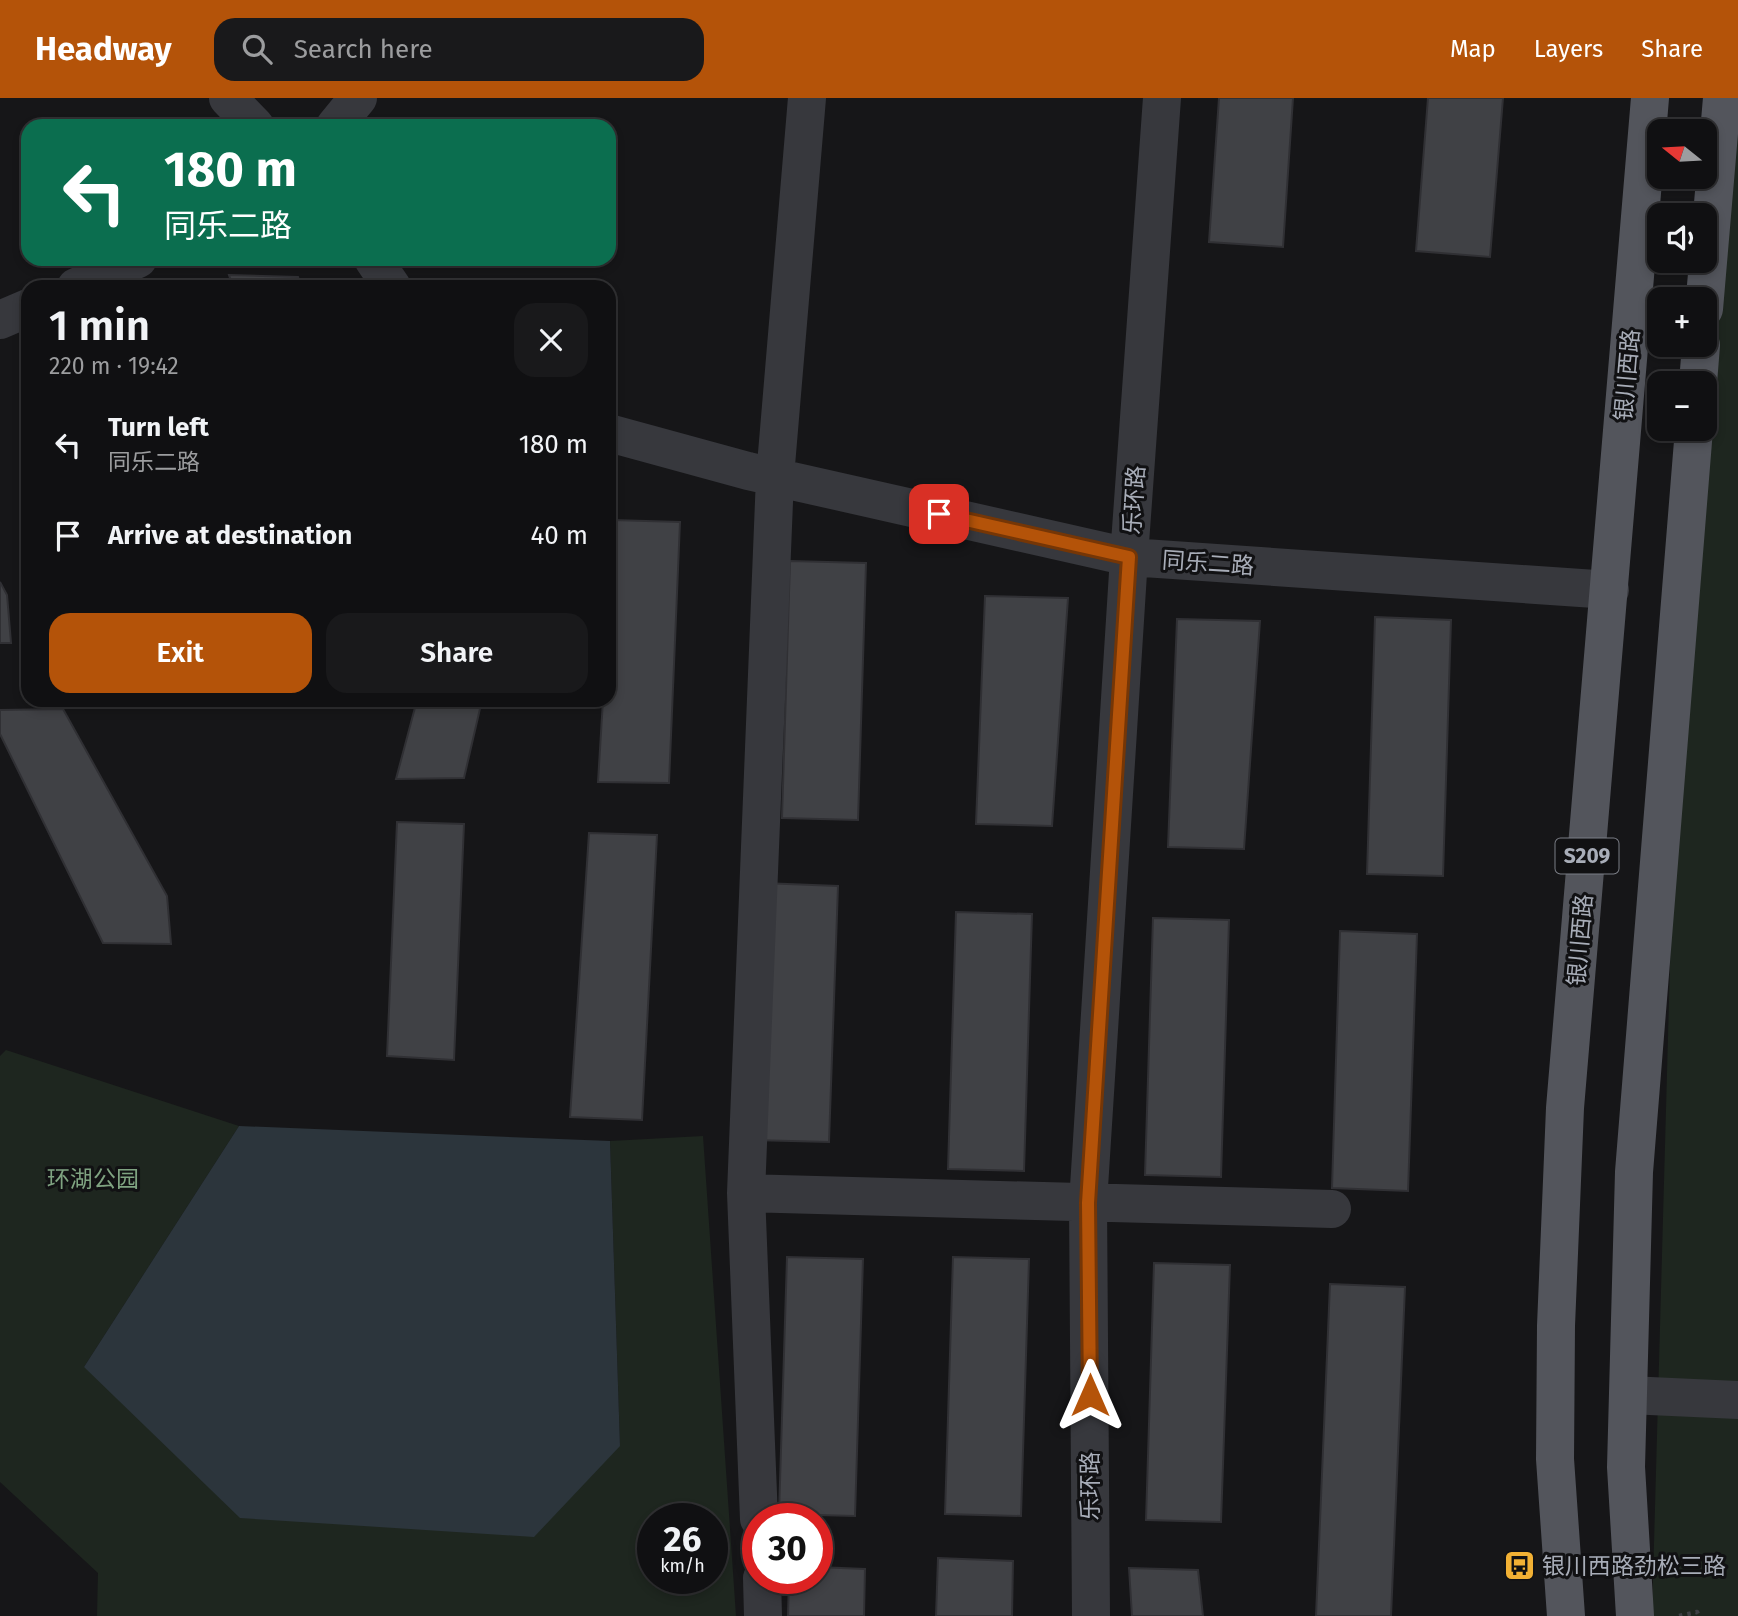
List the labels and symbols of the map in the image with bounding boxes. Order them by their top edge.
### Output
north arrow [1647,119,1717,189]
street label: 银川西路 [1609,328,1645,422]
street label: 乐环路 [1118,465,1150,535]
pin [909,484,969,544]
street label: 同乐二路 [1161,546,1255,580]
road number: S209 [1556,838,1618,874]
street label: 银川西路 [1562,893,1598,987]
park label: 环湖公园 [47,1165,139,1193]
position arrow [1053,1358,1127,1432]
street label: 乐环路 [1076,1452,1104,1521]
speed limit sign: 30 [742,1503,833,1594]
bus stop icon: 银川西路劲松三路 [1502,1549,1536,1583]
place label: 银川西路劲松三路 [1542,1552,1726,1580]

